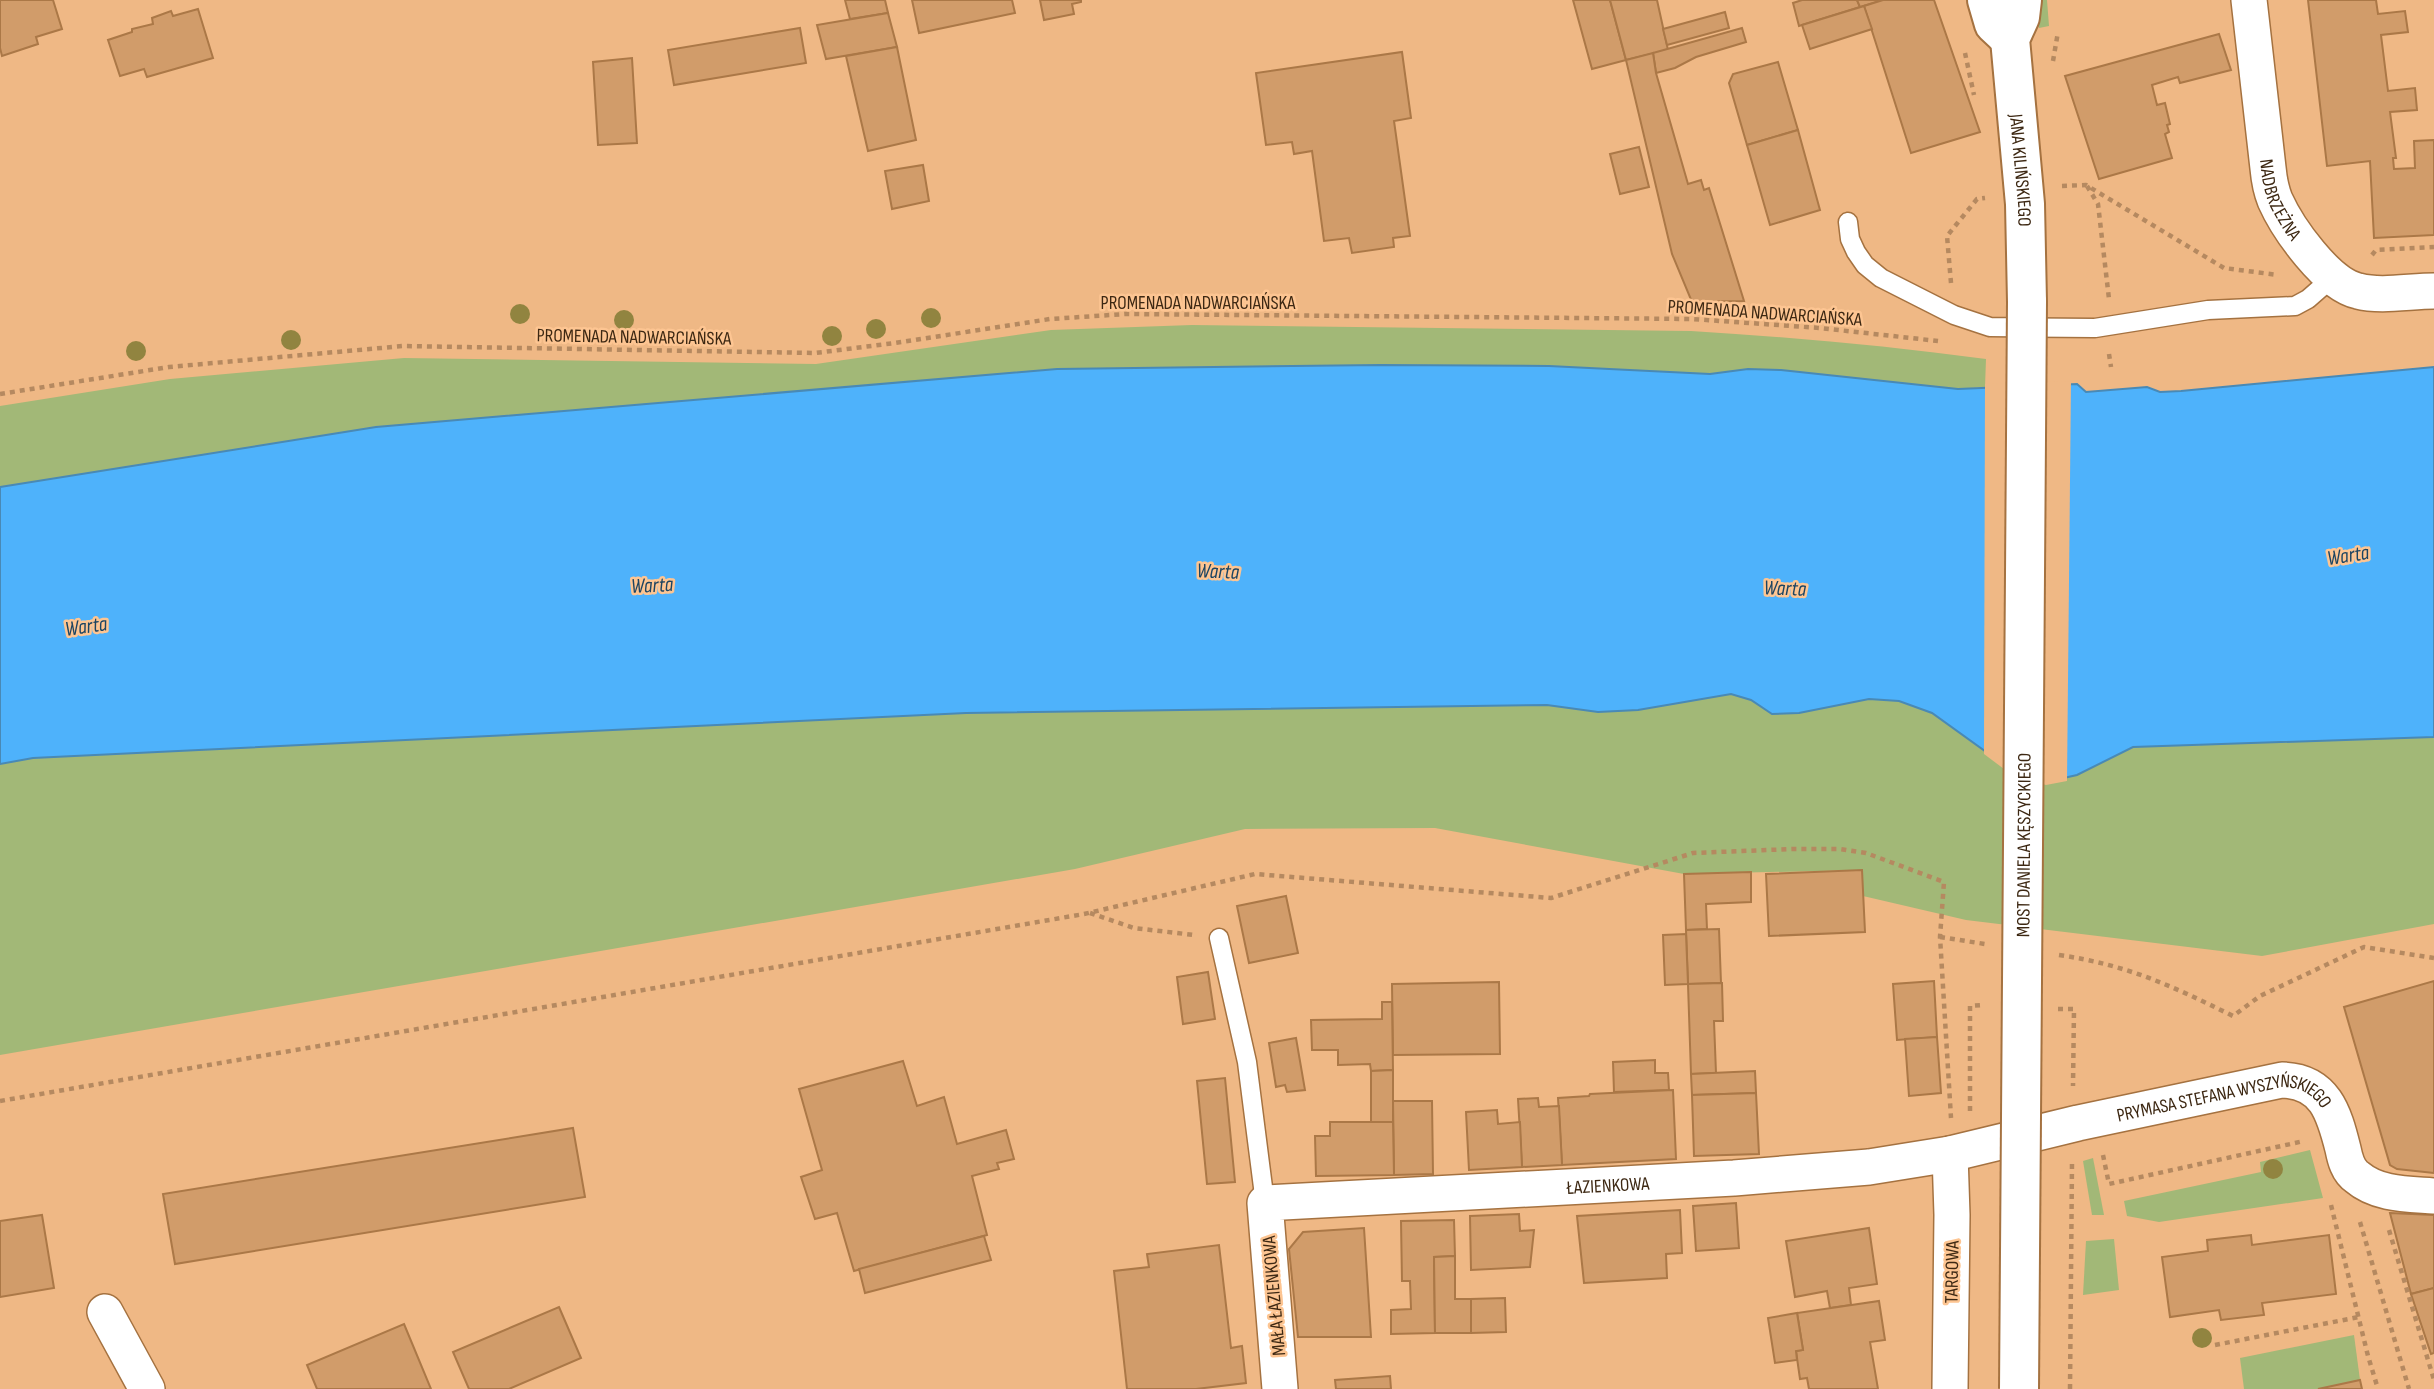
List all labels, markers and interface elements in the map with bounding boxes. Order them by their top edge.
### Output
street label: JANA KILIŃSKIEGO [2004,112,2035,227]
street label: NADBRZEŻNA [2254,158,2306,246]
street label: PROMENADA NADWARCIAŃSKA [1101,292,1296,315]
street label: PROMENADA NADWARCIAŃSKA [1667,295,1864,332]
street label: PROMENADA NADWARCIAŃSKA [536,324,732,351]
water label: Warta [2325,540,2371,571]
water label: Warta [1196,558,1240,585]
water label: Warta [630,572,674,599]
water label: Warta [1763,575,1807,602]
water label: Warta [63,611,109,642]
street label: MOST DANIELA KĘSZYCKIEGO [2012,753,2037,937]
text: PRYMASA STEFANA WYSZYŃSKIEGO [2115,1070,2336,1128]
street label: PRYMASA STEFANA WYSZYŃSKIEGO [2108,1102,2332,1128]
street label: ŁAZIENKOWA [1565,1172,1651,1200]
street label: MAŁA ŁAZIENKOWA [1258,1234,1291,1357]
street label: TARGOWA [1940,1240,1965,1304]

